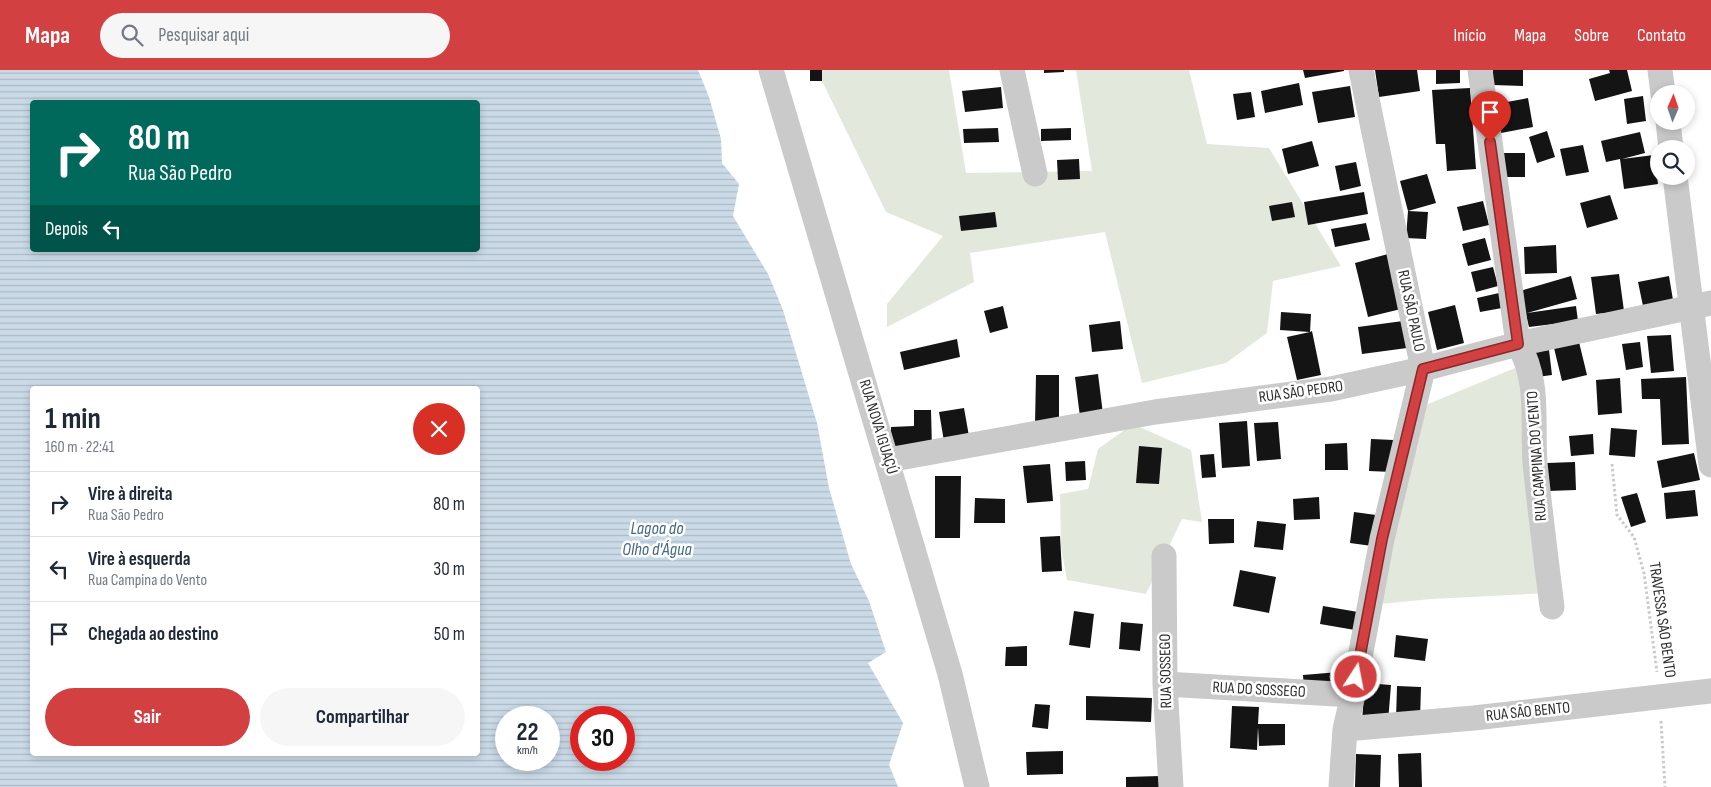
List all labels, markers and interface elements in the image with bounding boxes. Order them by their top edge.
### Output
search box [100,13,450,58]
text: Mapa [25,21,70,50]
icon: search [118,21,146,49]
text: Pesquisar aqui [158,24,249,47]
text: Início [1454,25,1486,46]
text: Mapa [1514,25,1546,46]
text: Sobre [1574,25,1609,46]
text: Contato [1637,25,1686,46]
north arrow [1650,85,1695,130]
map controls [1650,85,1695,185]
pin [1469,91,1511,142]
icon: arrive [1476,98,1504,126]
text: 80 m [128,117,190,160]
icon: right [45,120,110,185]
button: search [1650,140,1695,185]
text: Rua São Pedro [128,160,232,187]
icon: left [98,215,126,243]
text: Depois [45,218,88,241]
street label: RUA SÃO PAULO [1393,268,1429,354]
street label: RUA NOVA IGUAÇÚ [855,377,901,477]
street label: RUA SÃO PEDRO [1258,377,1344,407]
street label: RUA CAMPINA DO VENTO [1523,390,1551,522]
text: 1 min [45,401,101,437]
button: close [413,403,465,455]
text: 160 m · 22:41 [45,438,114,457]
text: Vire à direita [88,483,172,506]
icon: right [45,490,73,518]
text: 80 m [433,493,465,516]
text: Rua São Pedro [88,506,164,525]
water label: Lagoa do Olho d'Água [622,518,692,560]
text: Vire à esquerda [88,548,190,571]
icon: left [45,555,73,583]
text: 30 m [433,558,465,581]
street label: TRAVESSA SÃO BENTO [1644,561,1680,679]
text: Rua Campina do Vento [88,571,207,590]
icon: arrive [45,620,73,648]
text: Chegada ao destino [88,623,218,646]
text: 50 m [434,623,465,646]
street label: RUA SOSSEGO [1156,633,1176,709]
position arrow [1329,650,1381,702]
street label: RUA DO SOSSEGO [1212,678,1306,702]
button: Sair [45,688,250,746]
button: Compartilhar [260,688,465,746]
street label: RUA SÃO BENTO [1485,698,1571,726]
speed limit sign: 30 [570,706,635,771]
text: 22 [517,717,538,748]
text: km/h [517,743,538,758]

